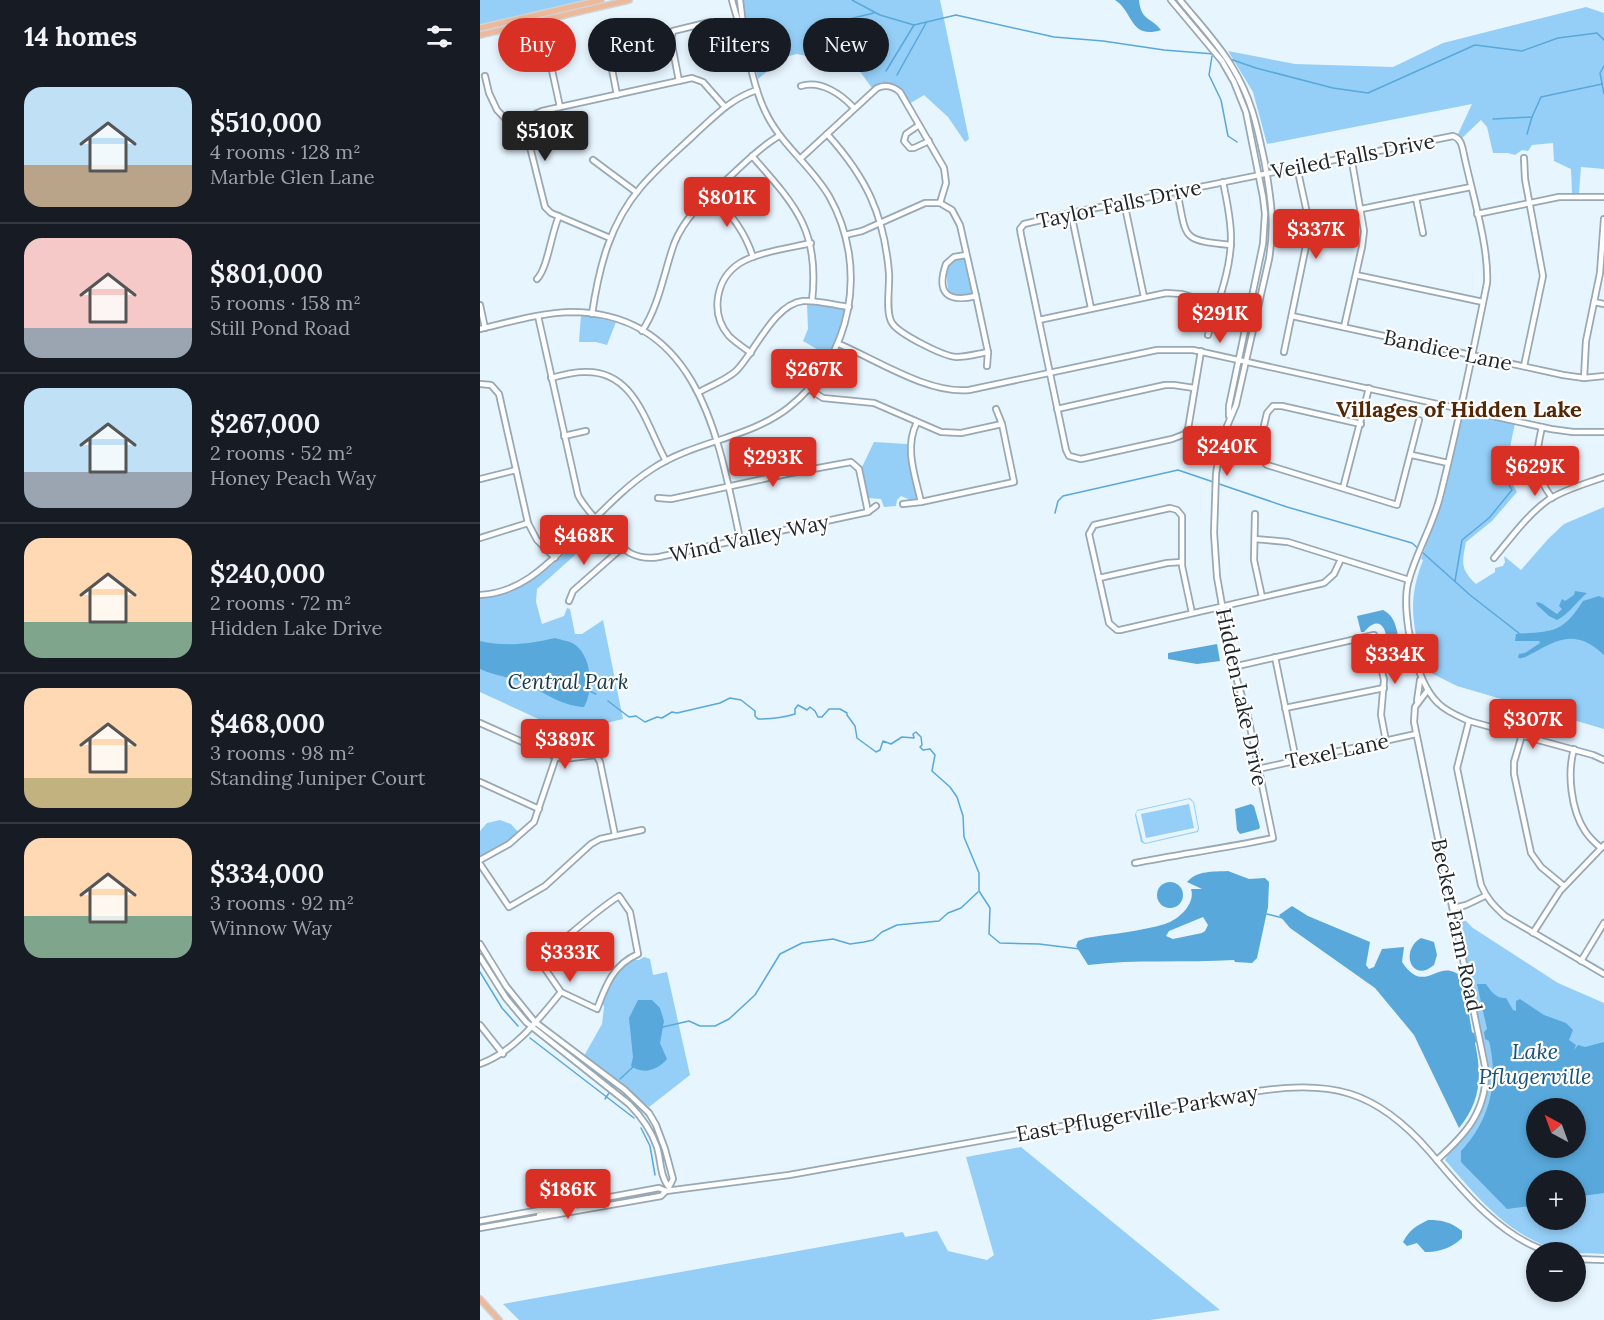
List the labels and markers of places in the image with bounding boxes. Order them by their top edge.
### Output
pin: $510K [503,111,587,162]
pin: $801K [685,177,769,228]
pin: $337K [1274,209,1358,260]
pin: $291K [1178,293,1262,344]
pin: $267K [772,349,856,400]
pin: $240K [1185,426,1269,477]
pin: $293K [731,437,815,488]
pin: $629K [1493,446,1577,497]
pin: $468K [542,515,626,566]
pin: $334K [1353,634,1437,685]
pin: $307K [1491,699,1575,750]
pin: $389K [523,719,607,770]
pin: $333K [528,932,612,983]
pin: $186K [526,1169,610,1220]

